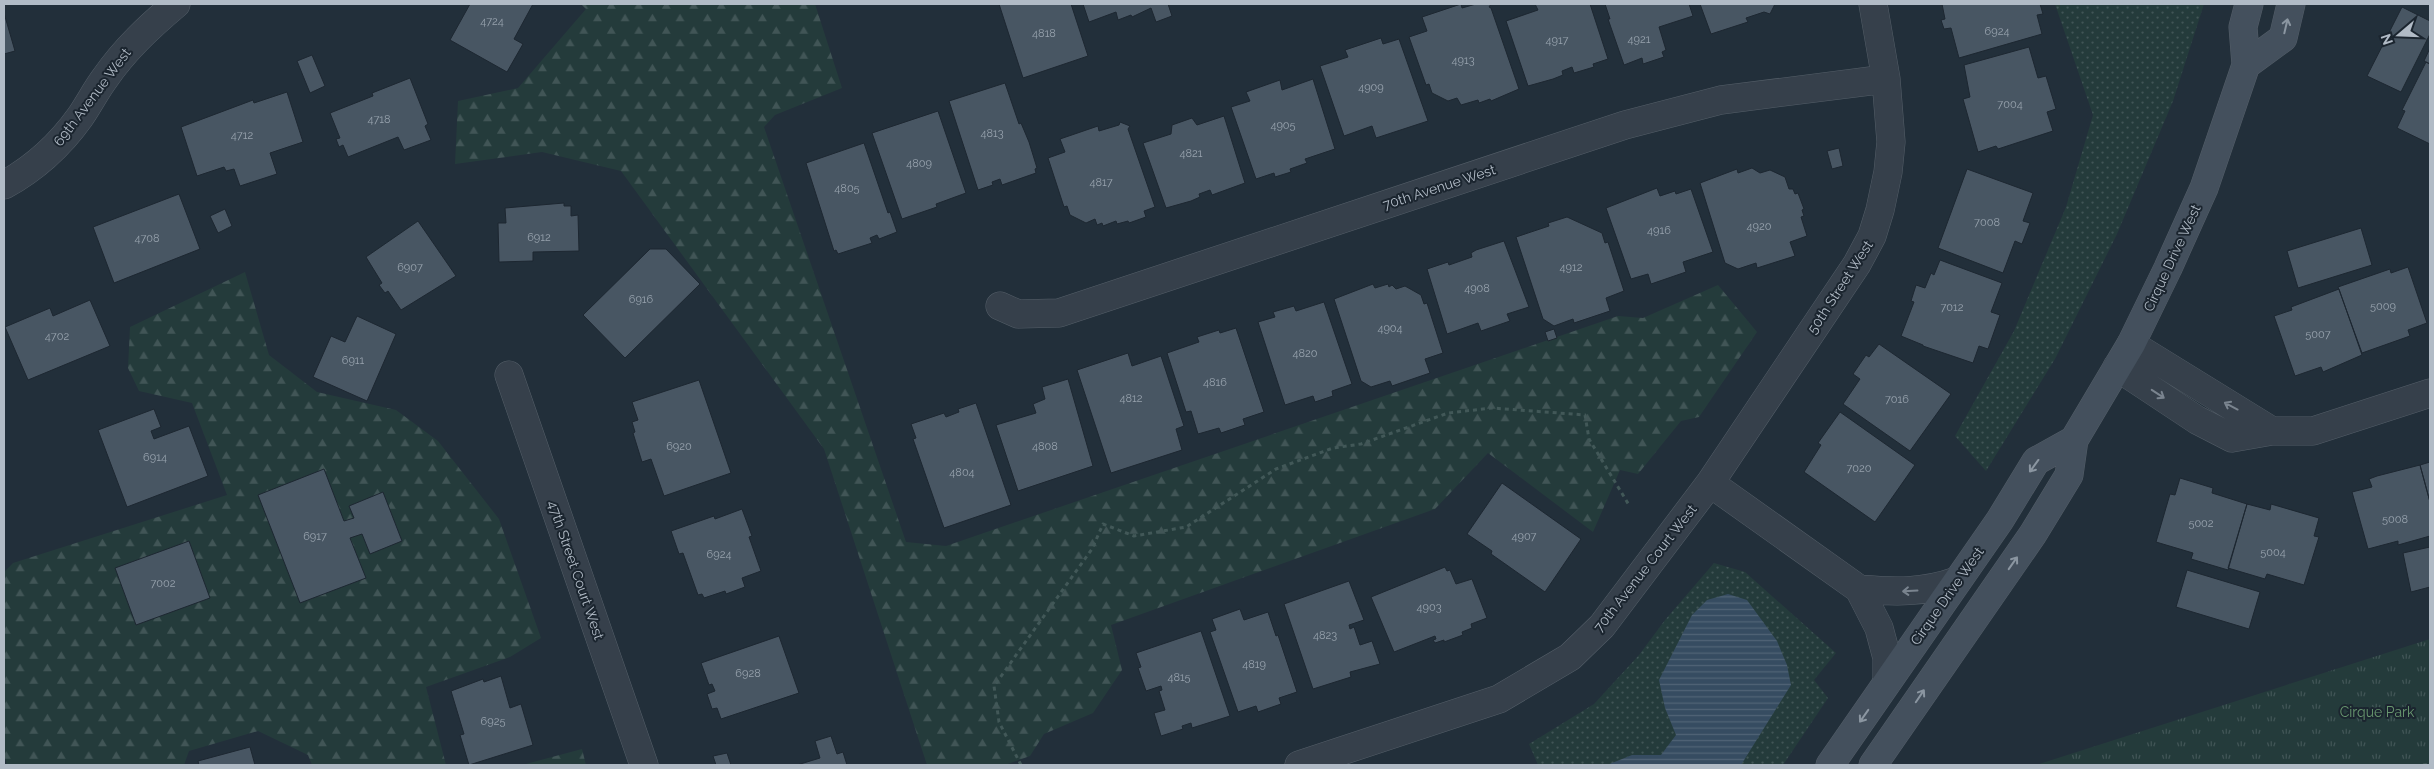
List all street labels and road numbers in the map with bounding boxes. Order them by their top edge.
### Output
street label: 69th Avenue West [50,45,134,149]
street label: 70th Avenue West [1381,161,1498,213]
street label: Cirque Drive West [2140,202,2204,314]
street label: 50th Street West [1804,237,1876,337]
street label: 47th Street Court West [545,498,607,642]
street label: 70th Avenue Court West [1590,501,1700,635]
street label: Cirque Drive West [1907,544,1987,648]

